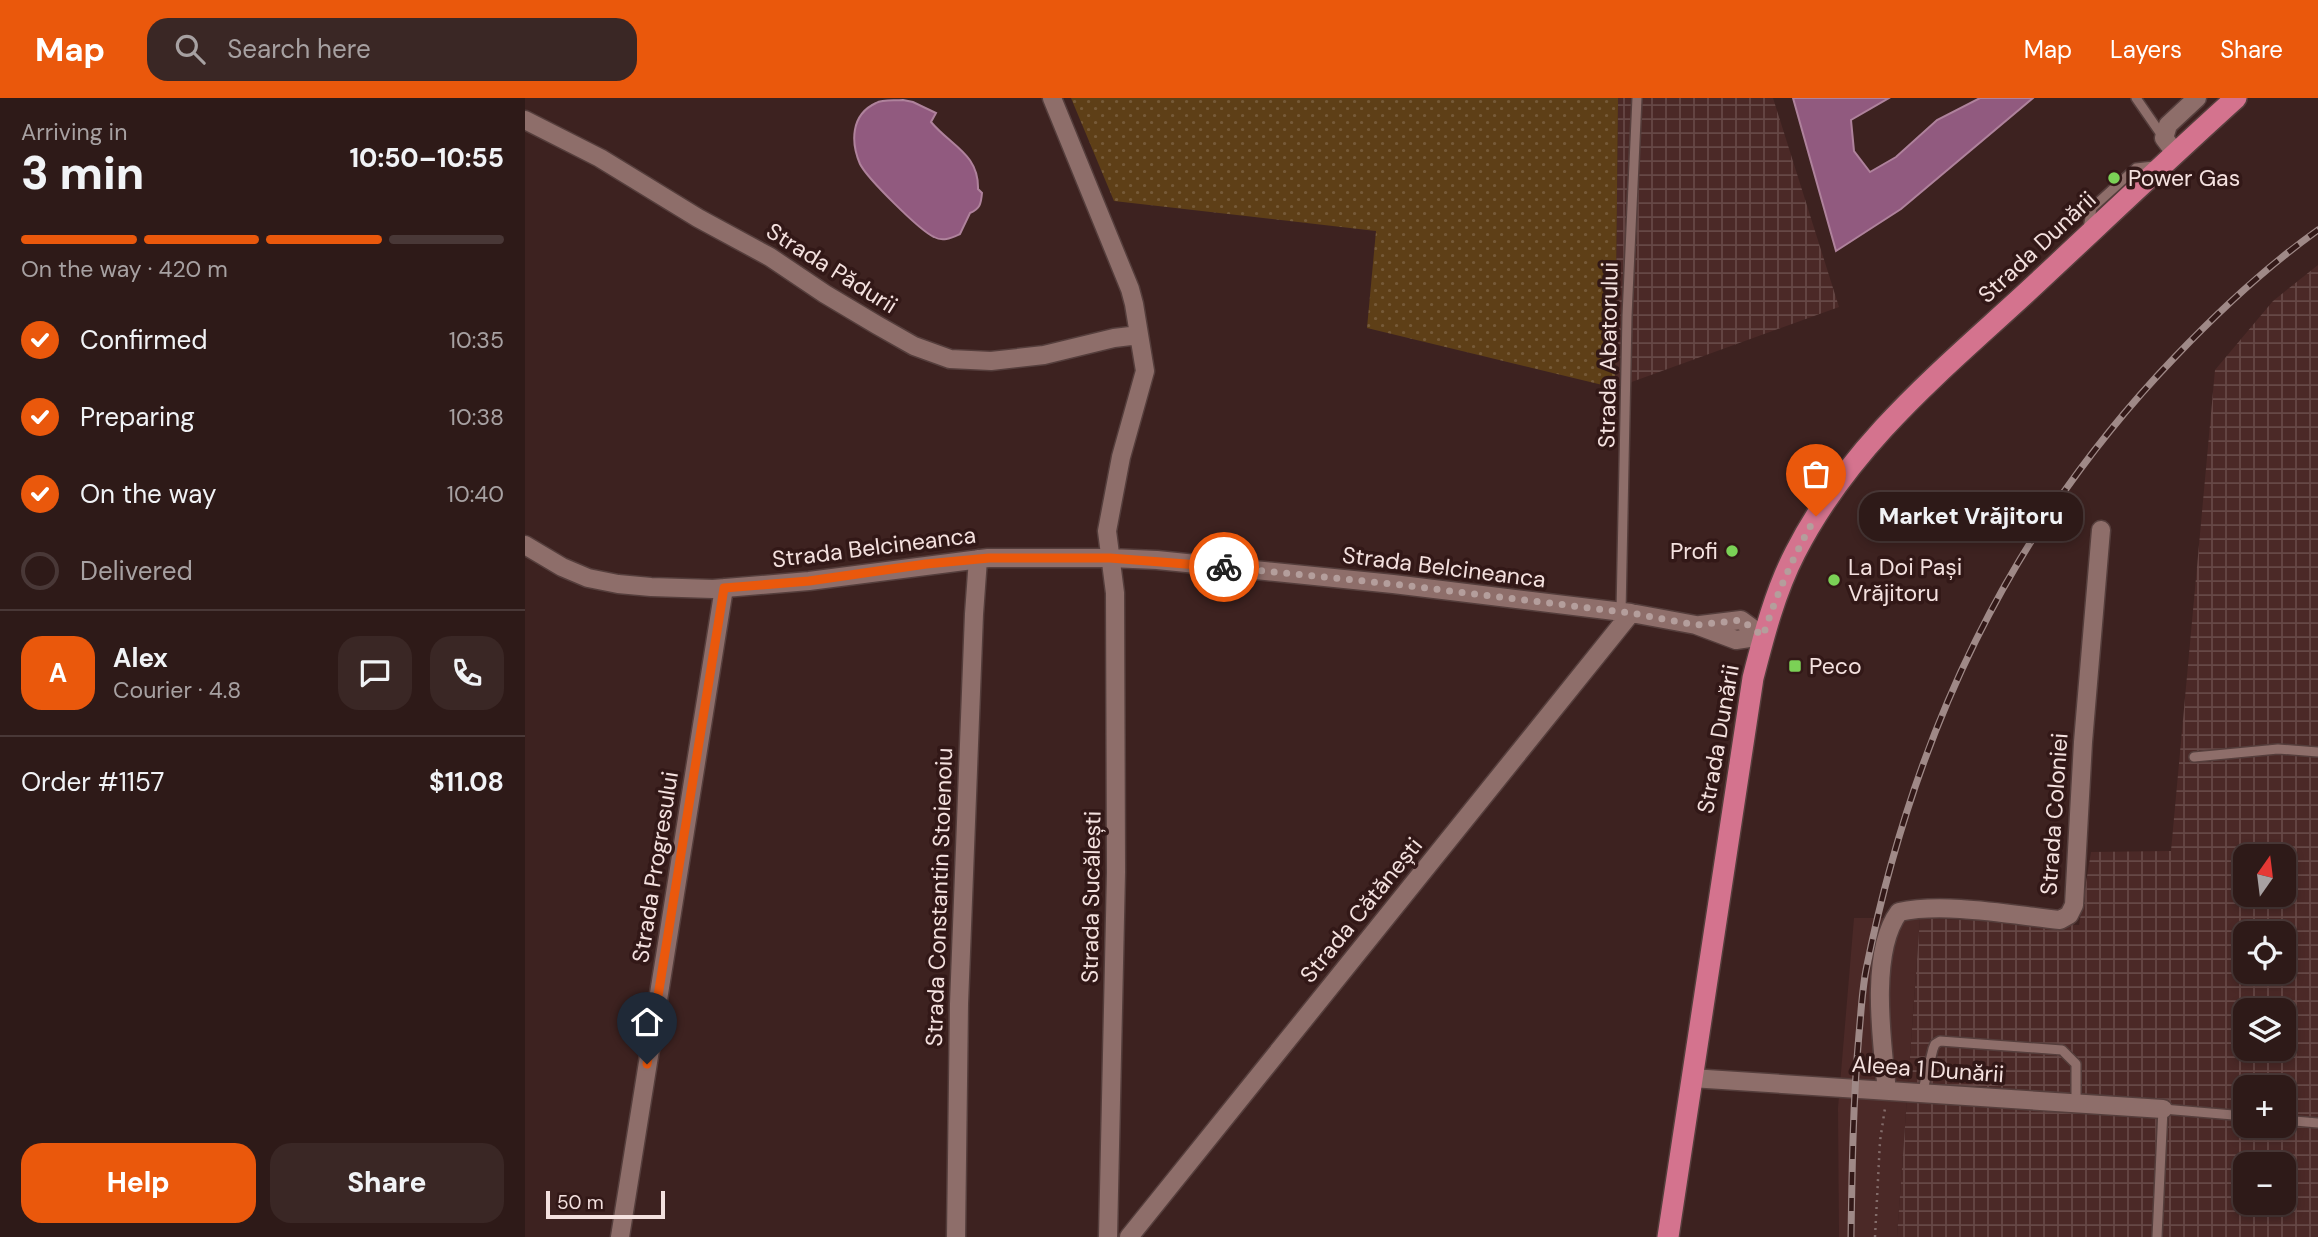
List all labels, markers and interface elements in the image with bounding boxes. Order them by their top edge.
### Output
search box [147,18,637,81]
text: Map [35,28,105,71]
icon: search [171,30,209,68]
text: Search here [227,32,371,66]
text: Map [2024,34,2072,65]
text: Layers [2110,34,2182,65]
text: Share [2220,34,2283,65]
text: Arriving in [21,117,127,147]
text: 10:50–10:55 [349,141,504,175]
text: 3 min [21,143,144,203]
place label: Power Gas [2128,163,2240,193]
marker: Power Gas [2106,170,2122,186]
street label: Strada Dunării [1972,185,2102,309]
street label: Strada Pădurii [761,216,903,320]
text: On the way · 420 m [21,254,228,284]
street label: Strada Abatorului [1591,262,1625,448]
icon: check [21,321,59,359]
text: Confirmed [80,323,207,357]
text: 10:35 [449,325,504,355]
icon: check [21,398,59,436]
text: Preparing [80,400,195,434]
text: 10:38 [449,402,504,432]
pin [1786,444,1846,516]
icon: bag [1797,455,1835,493]
icon: check [21,475,59,513]
text: On the way [80,477,216,511]
text: 10:40 [447,479,504,509]
callout: Market Vrăjitoru [1858,492,2082,540]
text: Market Vrăjitoru [1879,501,2063,531]
street label: Strada Belcineanca [771,520,977,574]
courier [1189,532,1259,602]
place label: Profi [1670,536,1718,566]
street label: Strada Belcineanca [1341,540,1547,594]
marker: Profi [1724,543,1740,559]
icon: bike [1205,548,1243,586]
place label: La Doi Pași Vrăjitoru [1848,552,1962,608]
text: Delivered [80,554,193,588]
marker: La Doi Pași Vrăjitoru [1826,572,1842,588]
button: chat [338,636,412,710]
button: phone [430,636,504,710]
text: Alex [113,641,168,675]
place label: Peco [1809,651,1862,681]
text: A [49,656,67,690]
marker: Peco [1787,658,1803,674]
street label: Strada Dunării [1690,662,1746,816]
text: Courier · 4.8 [113,675,241,705]
street label: Strada Coloniei [2033,732,2075,896]
street label: Strada Constantin Stoienoiu [919,747,959,1047]
text: Order #1157 [21,765,164,799]
text: $11.08 [429,765,504,799]
street label: Strada Progresului [625,769,685,965]
street label: Strada Sucălești [1074,811,1108,983]
street label: Strada Cătănești [1293,831,1429,989]
north arrow [2233,844,2296,906]
map controls [2233,844,2296,1215]
button: locate [2233,921,2296,984]
pin [617,992,677,1064]
button: layers [2233,998,2296,1061]
icon: home [628,1003,666,1041]
street label: Aleea 1 Dunării [1851,1049,2005,1089]
button: + [2233,1075,2296,1138]
button: Help [21,1143,256,1223]
button: Share [270,1143,504,1223]
button: − [2233,1152,2296,1215]
scale bar [546,1188,665,1220]
text: 50 m [557,1190,604,1215]

